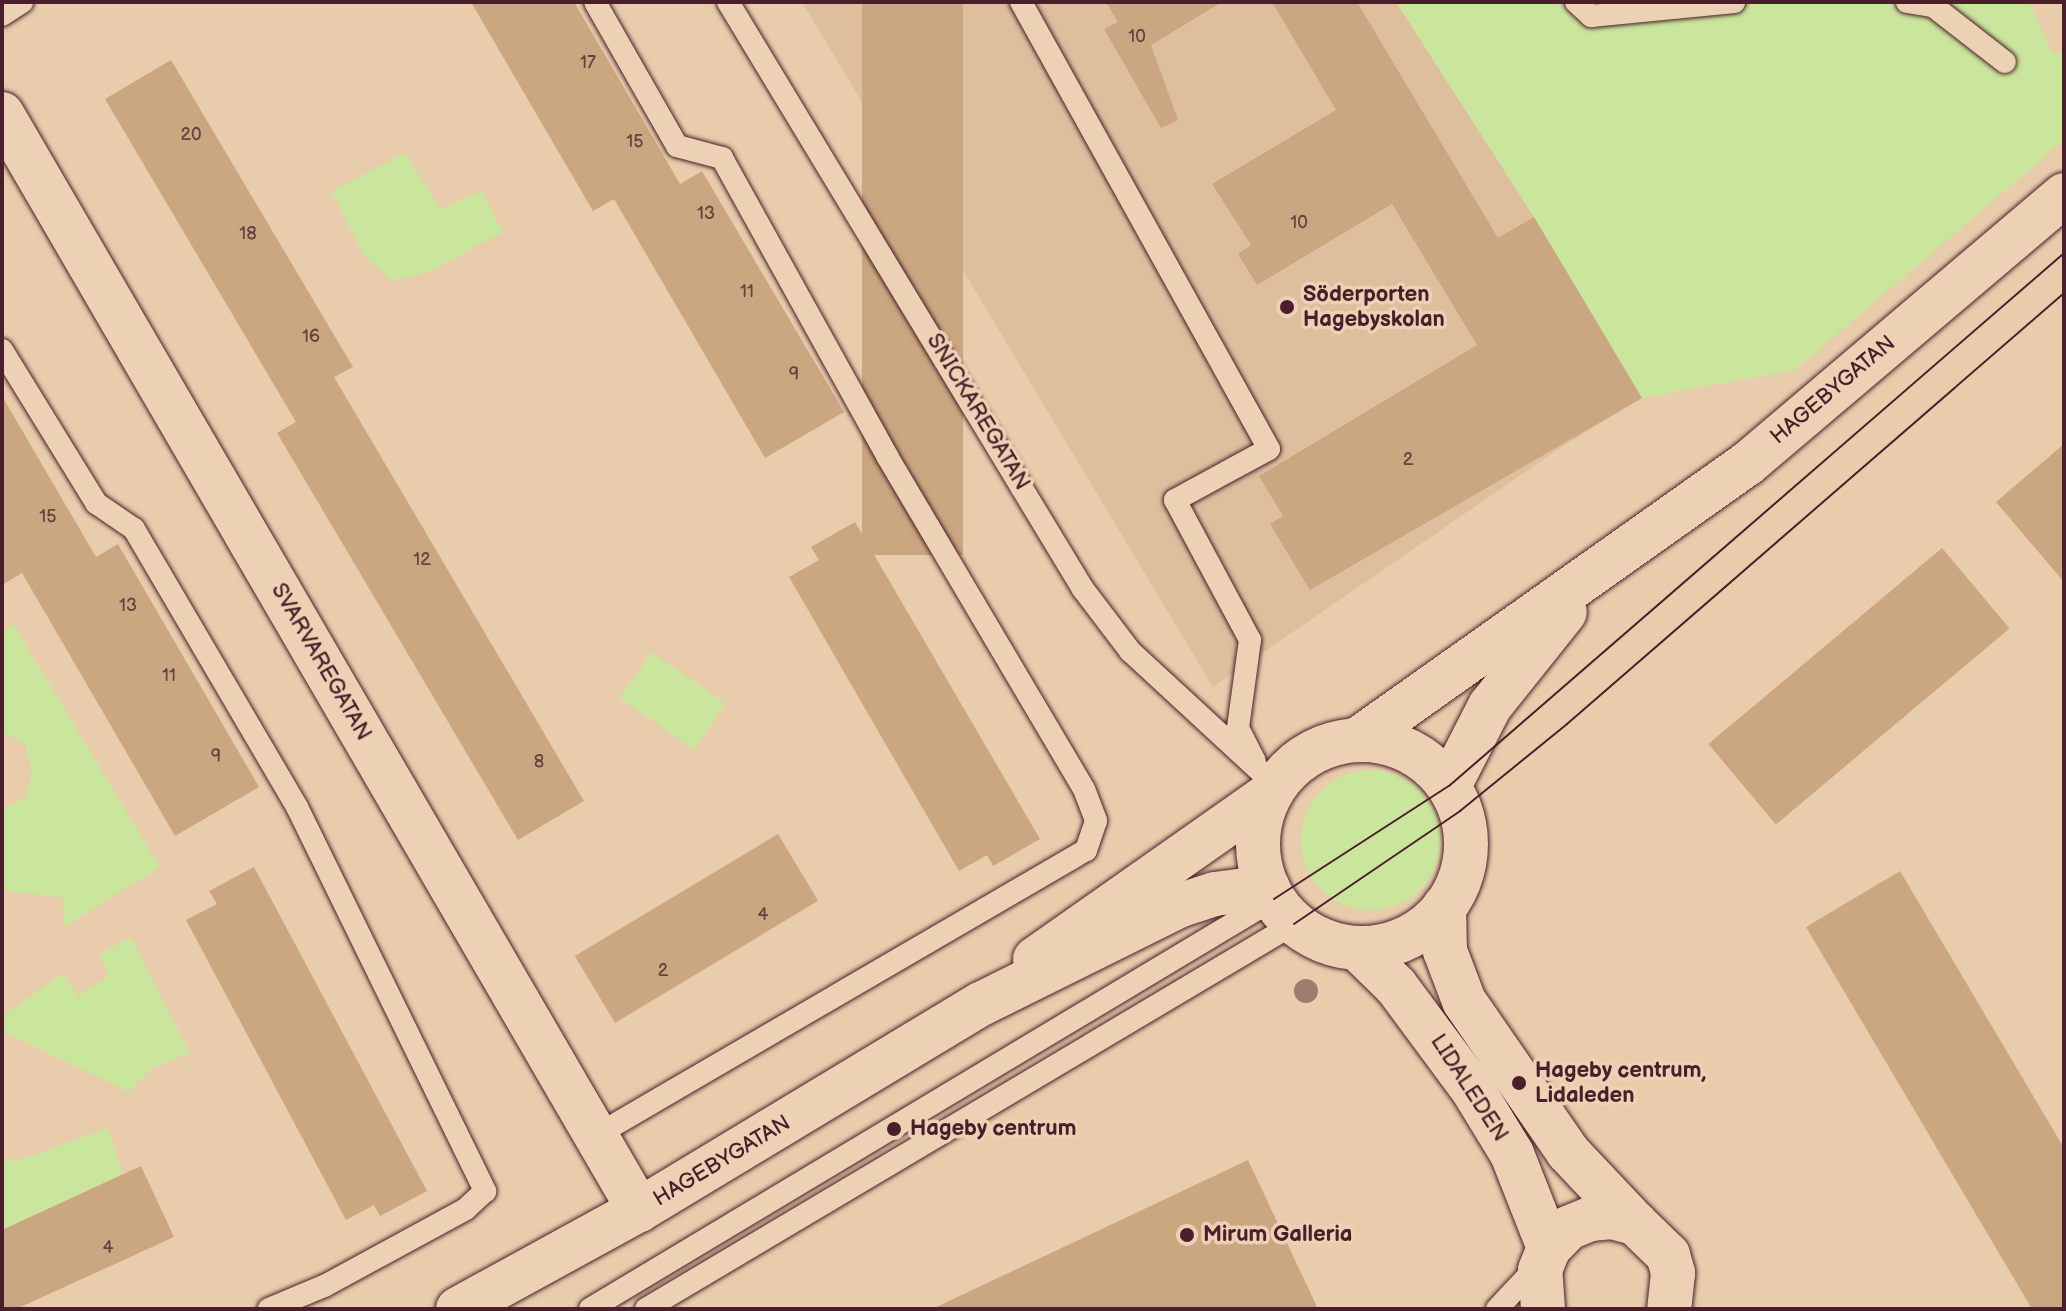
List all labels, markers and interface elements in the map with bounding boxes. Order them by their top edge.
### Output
house number: 10 [1128,26,1146,48]
house number: 17 [580,52,596,74]
house number: 20 [180,124,202,146]
house number: 15 [626,131,644,153]
house number: 13 [697,203,715,225]
house number: 10 [1290,212,1308,234]
house number: 18 [239,223,257,245]
house number: 11 [740,281,754,303]
place label: Söderporten Hagebyskolan [1303,281,1445,332]
marker: Söderporten Hagebyskolan [1278,298,1296,316]
house number: 16 [302,326,320,348]
street label: SNICKAREGATAN [921,329,1035,495]
street label: HAGEBYGATAN [1765,330,1901,450]
house number: 9 [789,364,799,386]
house number: 2 [1403,449,1413,471]
house number: 15 [39,506,57,528]
house number: 12 [413,549,431,571]
street label: SVARVAREGATAN [265,579,377,745]
house number: 13 [119,595,137,617]
house number: 11 [162,665,176,687]
house number: 9 [211,746,221,768]
house number: 8 [534,751,544,773]
house number: 4 [758,904,768,926]
house number: 2 [658,960,668,982]
street label: LIDALEDEN [1425,1029,1513,1147]
place label: Hageby centrum, Lidaleden [1535,1057,1707,1108]
marker: Hageby centrum, Lidaleden [1510,1074,1528,1092]
street label: HAGEBYGATAN [649,1110,795,1212]
place label: Hageby centrum [910,1116,1077,1142]
marker: Hageby centrum [885,1120,903,1138]
place label: Mirum Galleria [1203,1222,1352,1248]
marker: Mirum Galleria [1178,1226,1196,1244]
house number: 4 [103,1237,113,1259]

